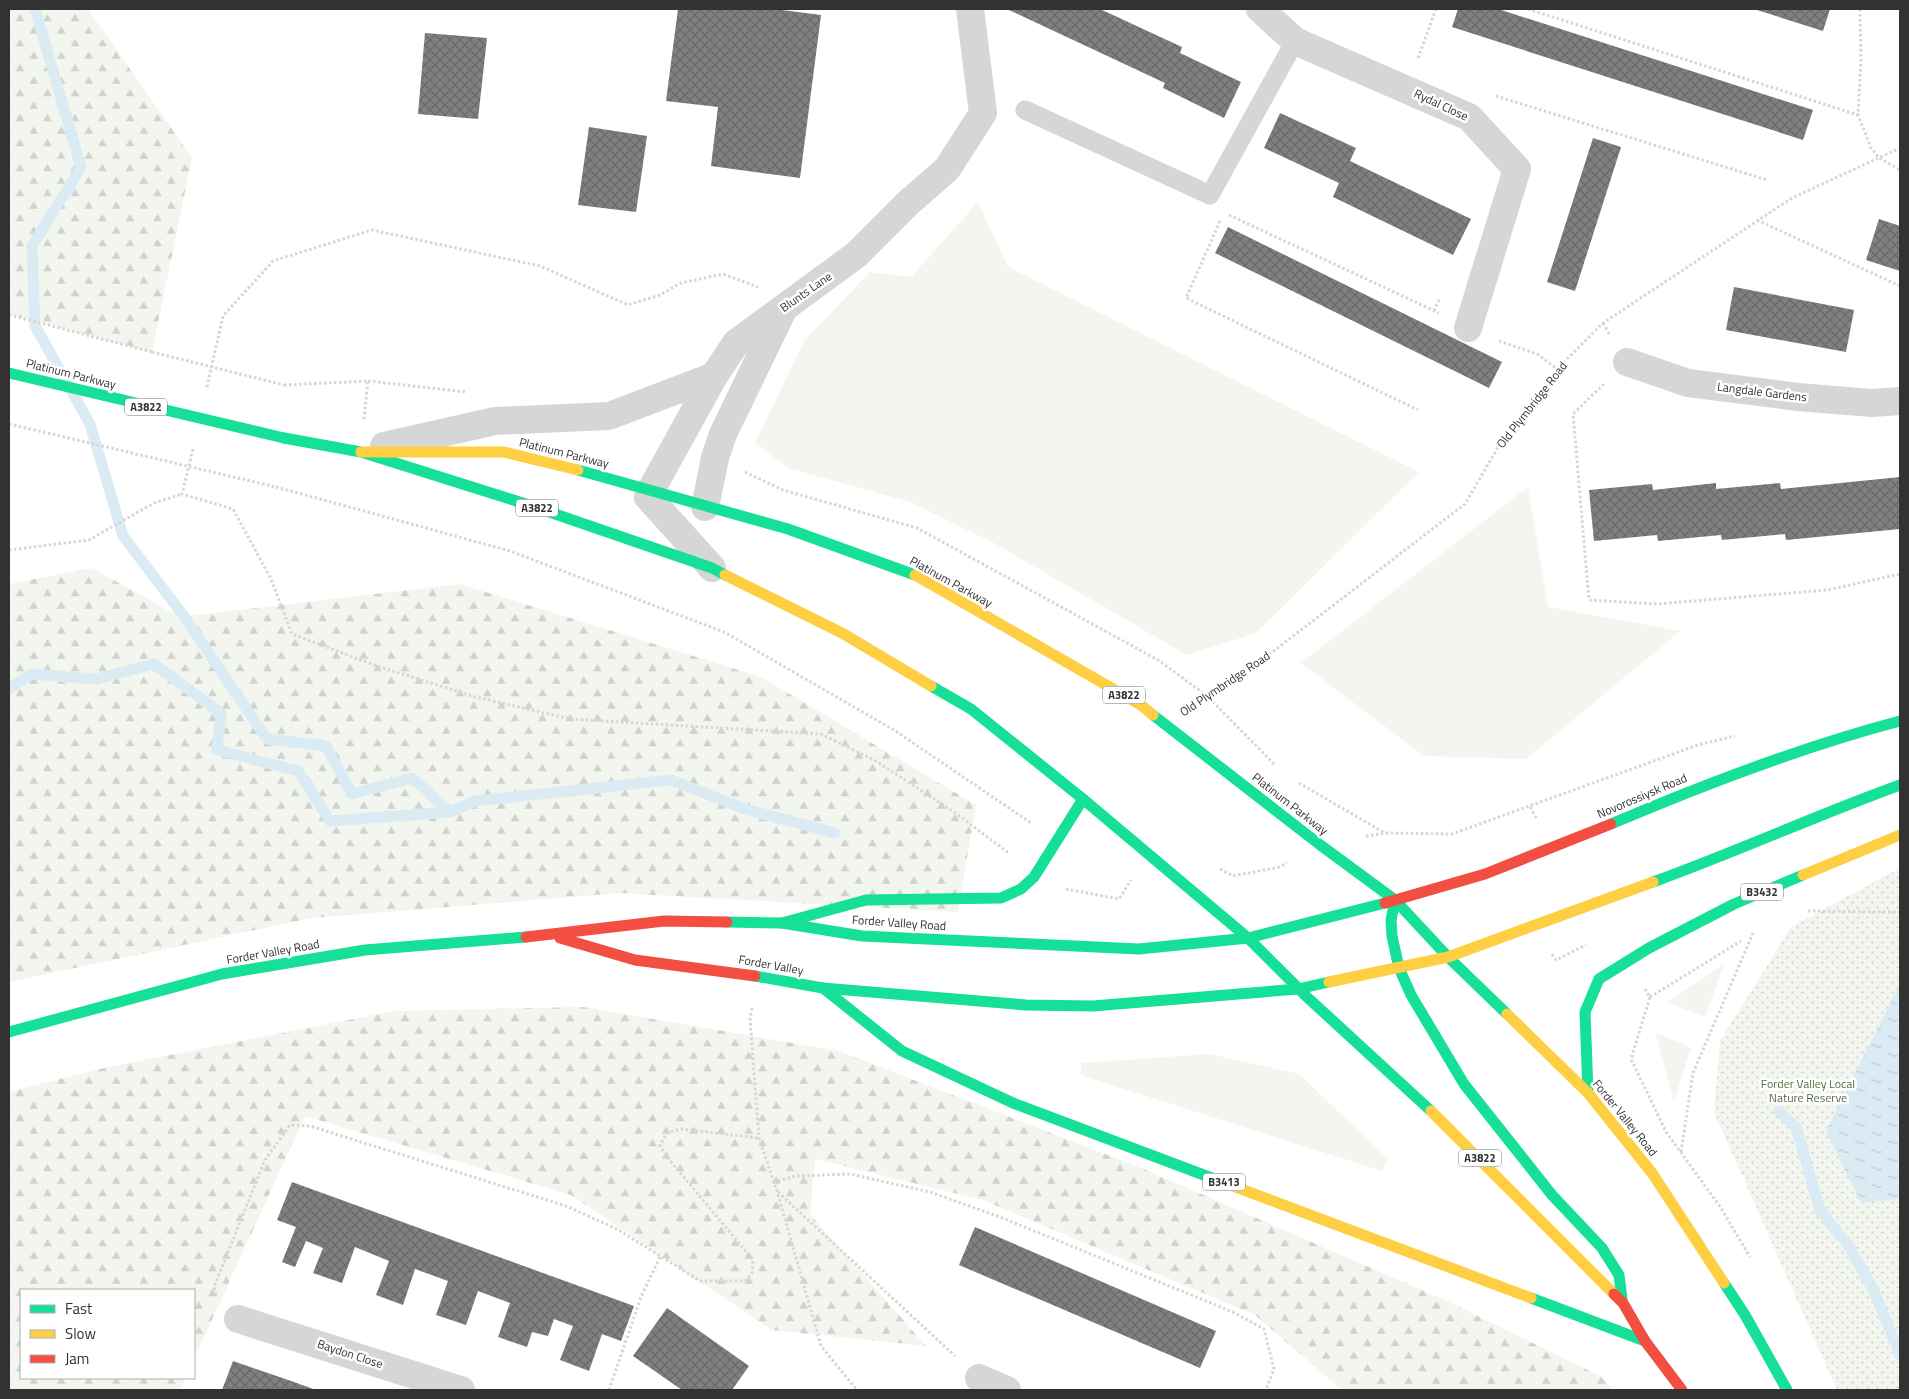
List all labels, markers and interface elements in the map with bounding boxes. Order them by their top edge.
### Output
street label: Rydal Close [1411,84,1472,125]
street label: Blunts Lane [776,267,836,316]
street label: Platinum Parkway [24,353,118,394]
street label: Old Plymbridge Road [1492,357,1572,452]
street label: Langdale Gardens [1716,377,1808,406]
road number: A3822 [125,398,167,416]
street label: Platinum Parkway [517,432,611,473]
road number: A3822 [516,499,558,516]
street label: Platinum Parkway [906,551,996,612]
street label: Old Plymbridge Road [1176,646,1274,721]
road number: A3822 [1103,686,1145,704]
street label: Platinum Parkway [1248,768,1333,840]
street label: Novorossiysk Road [1594,768,1690,823]
road number: B3432 [1741,884,1783,900]
street label: Forder Valley Road [851,910,947,935]
street label: Forder Valley Road [225,934,321,969]
street label: Forder Valley [737,949,805,980]
park label: Forder Valley Local Nature Reserve [1761,1074,1855,1107]
street label: Forder Valley Road [1588,1075,1662,1160]
road number: A3822 [1459,1150,1501,1166]
road number: B3413 [1203,1174,1245,1190]
legend [20,1289,195,1379]
text: Fast [65,1297,93,1320]
text: Slow [65,1322,96,1345]
street label: Baydon Close [315,1334,385,1373]
text: Jam [65,1347,89,1370]

